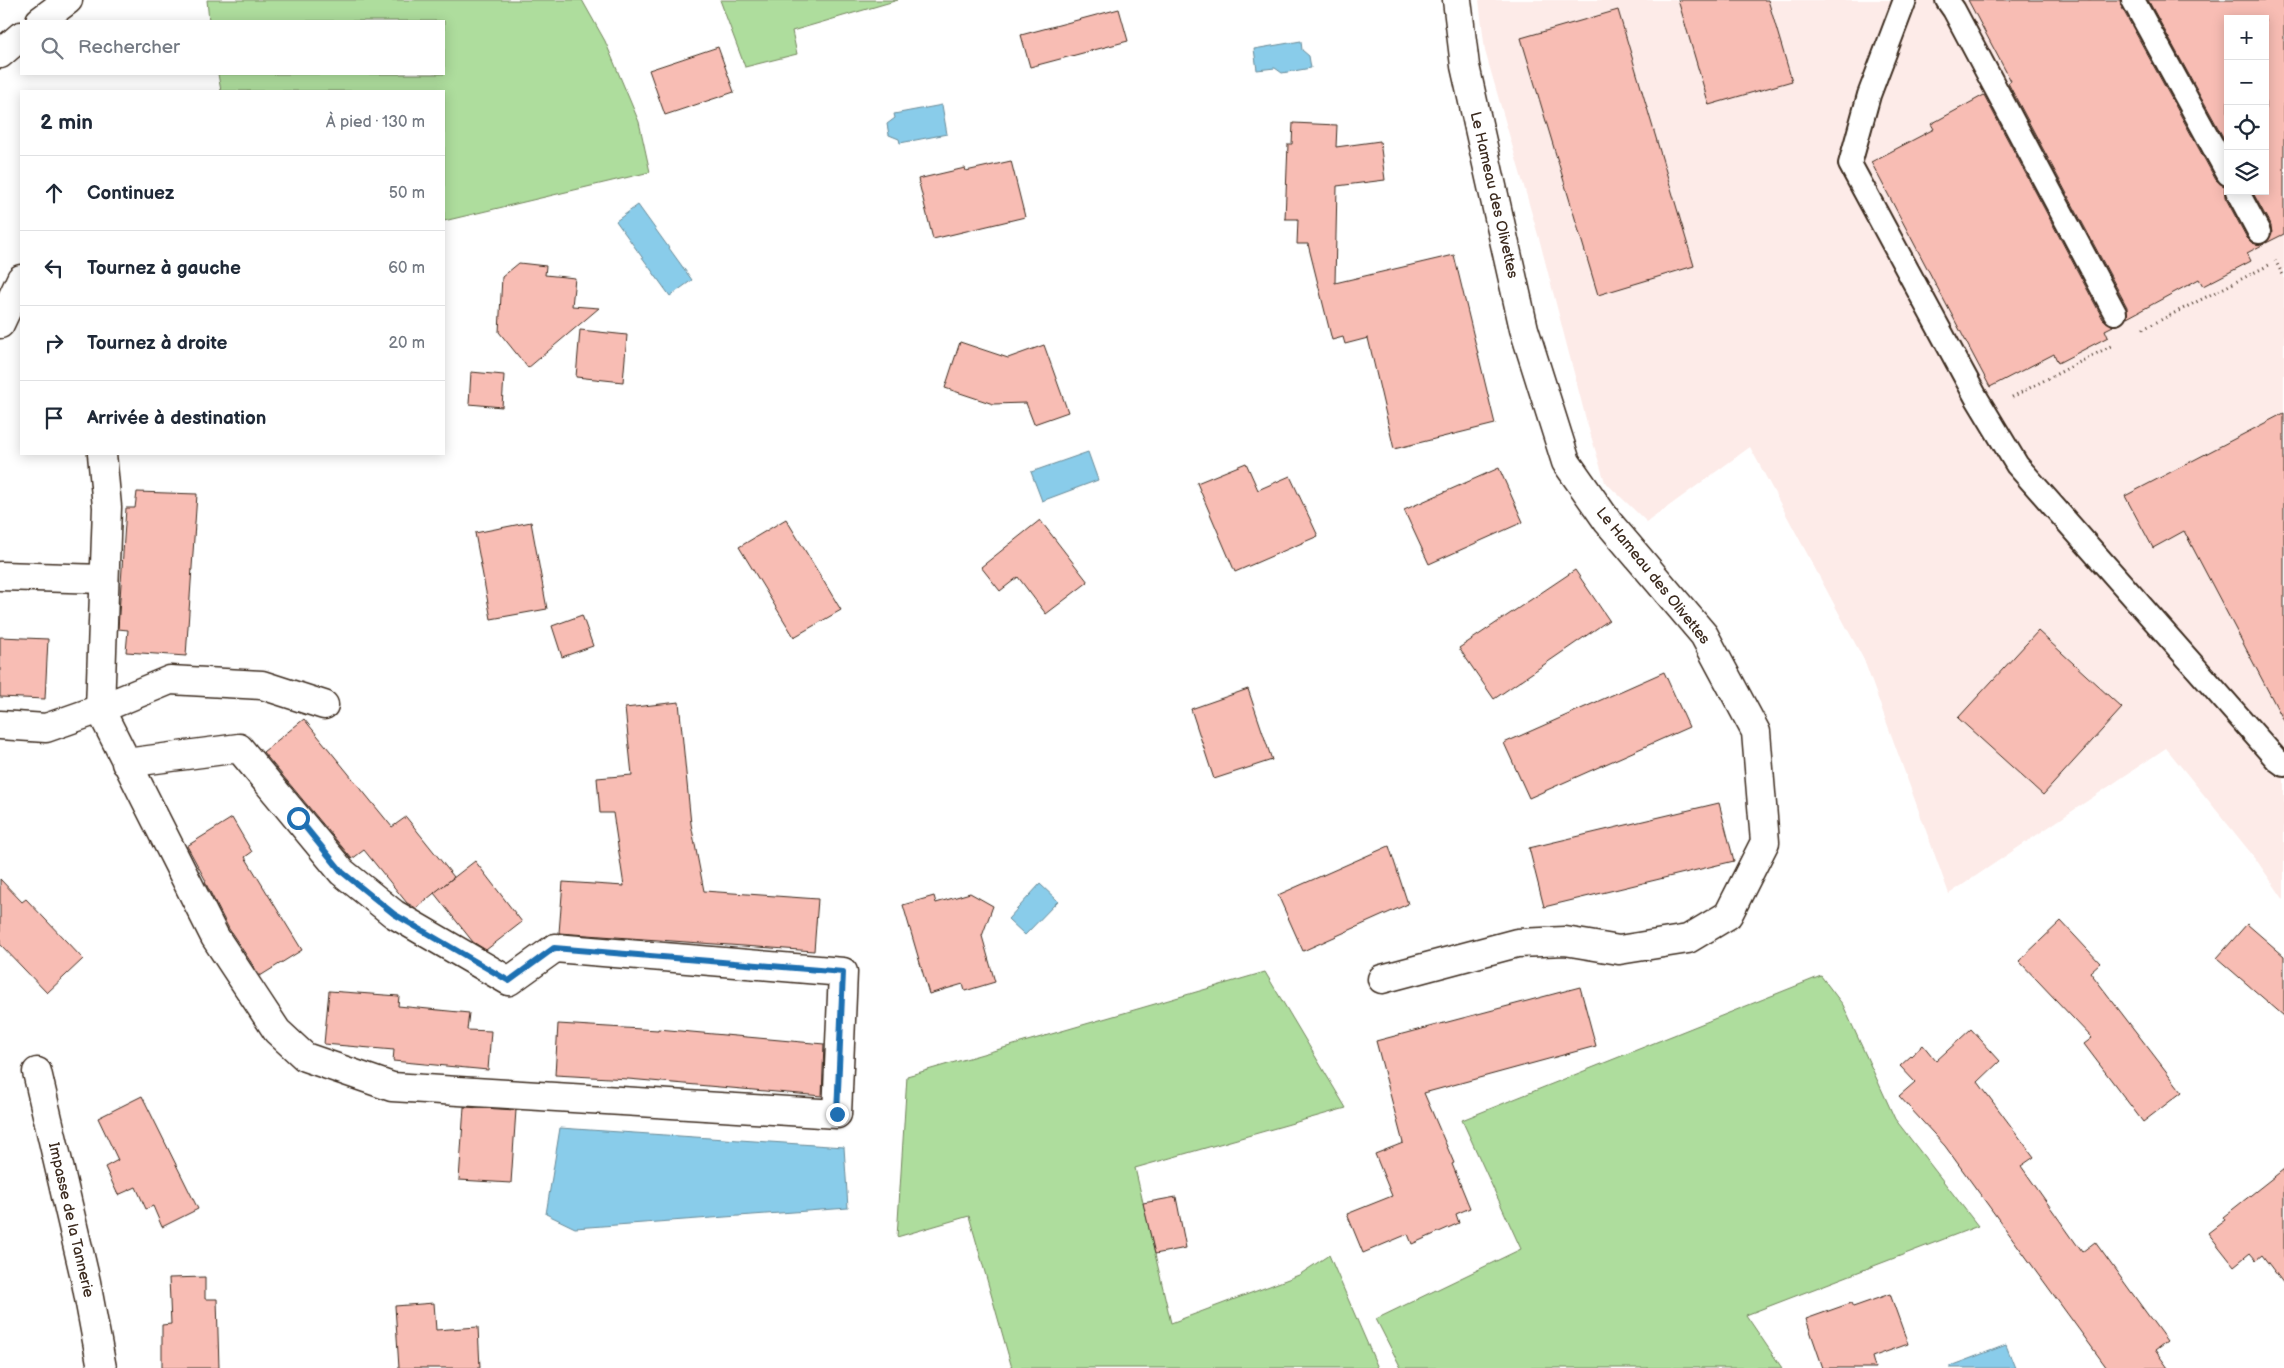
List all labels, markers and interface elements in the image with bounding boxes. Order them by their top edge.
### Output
map controls [2224,15,2269,195]
button: + [2224,15,2269,60]
search box [20,20,445,75]
icon: search [38,34,66,62]
text: Rechercher [78,36,180,59]
button: − [2224,60,2269,105]
button: locate [2224,105,2269,150]
text: 2 min [40,110,93,135]
street label: Le Hameau des Olivettes [1466,110,1523,281]
text: À pied · 130 m [326,113,425,132]
button: layers [2224,150,2269,195]
icon: ahead [40,179,68,207]
text: Continuez [87,182,174,205]
text: 50 m [389,184,425,203]
icon: left [40,254,68,282]
text: Tournez à gauche [87,257,241,280]
text: 60 m [388,259,425,278]
icon: right [40,329,68,357]
text: Tournez à droite [87,332,228,355]
text: 20 m [389,334,425,353]
icon: arrive [40,404,68,432]
text: Arrivée à destination [87,407,266,430]
street label: Le Hameau des Olivettes [1592,504,1714,649]
route start [287,807,310,830]
route end [826,1103,849,1126]
street label: Impasse de la Tannerie [44,1141,98,1299]

